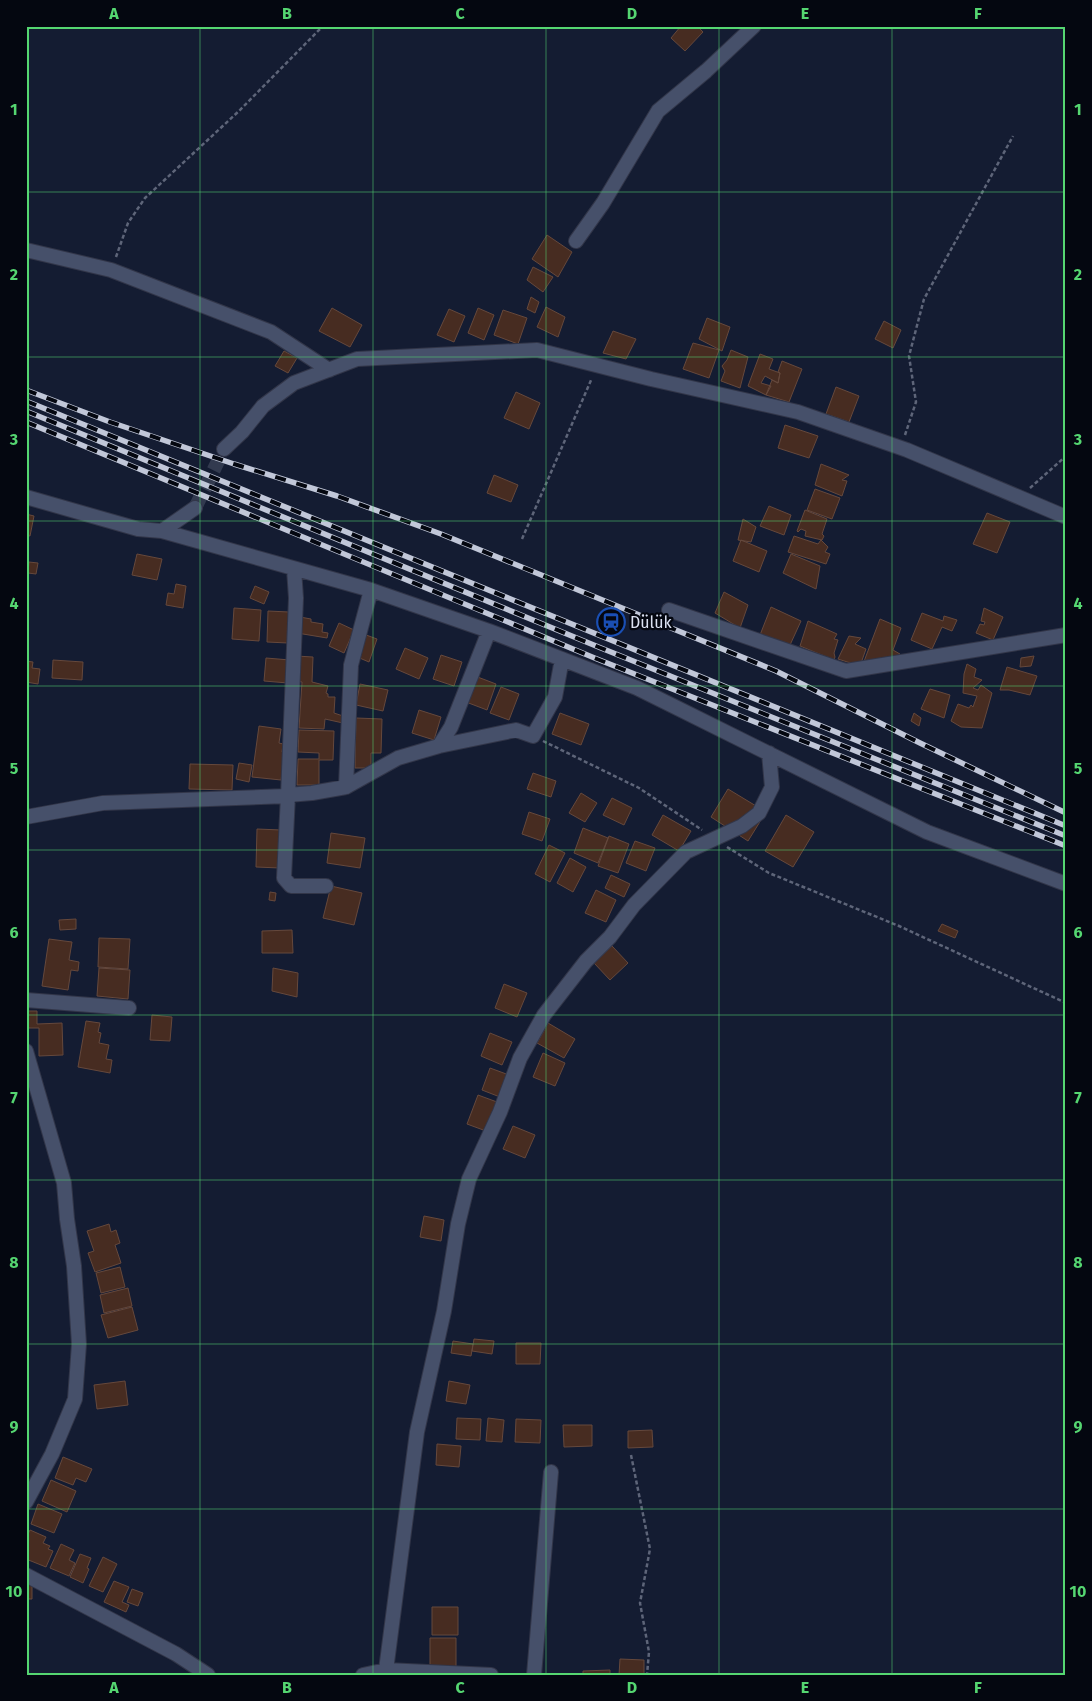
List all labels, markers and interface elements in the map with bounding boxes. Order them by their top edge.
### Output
text: A [108,4,119,23]
text: B [282,4,292,23]
text: C [455,4,465,23]
text: D [627,4,637,23]
text: E [801,4,809,23]
text: F [974,4,982,23]
text: 1 [10,100,18,119]
text: 1 [1074,100,1082,119]
text: 2 [10,265,18,284]
text: 2 [1074,265,1082,284]
text: 3 [9,430,18,449]
text: 3 [1073,430,1082,449]
text: 4 [9,594,19,613]
text: 4 [1073,594,1083,613]
station icon: Dülük [596,607,626,637]
place label: Dülük [630,613,673,632]
text: 5 [10,759,19,778]
text: 5 [1074,759,1083,778]
text: 6 [9,923,19,942]
text: 6 [1073,923,1083,942]
text: 7 [10,1088,18,1107]
text: 7 [1074,1088,1082,1107]
text: 8 [9,1253,19,1272]
text: 8 [1073,1253,1083,1272]
text: 9 [10,1417,19,1436]
text: 9 [1074,1417,1083,1436]
text: 10 [6,1582,22,1601]
text: 10 [1070,1582,1086,1601]
text: A [108,1678,119,1697]
text: B [282,1678,292,1697]
text: C [455,1678,465,1697]
text: D [627,1678,637,1697]
text: E [801,1678,809,1697]
text: F [974,1678,982,1697]

